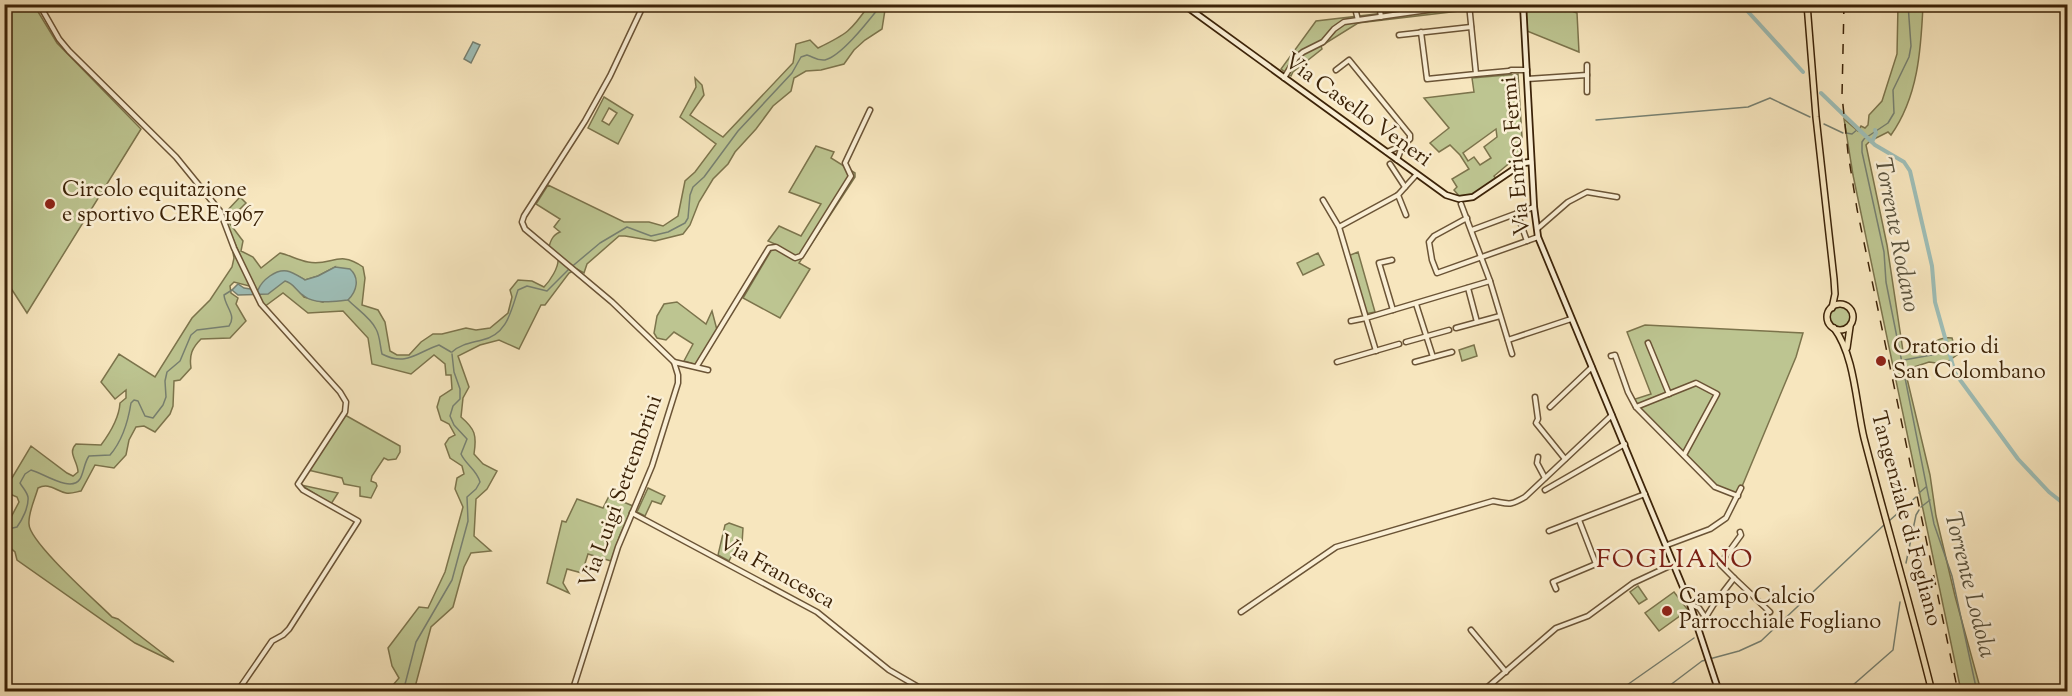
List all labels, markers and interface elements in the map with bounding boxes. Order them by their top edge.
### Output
street label: Via Casello Veneri [1276,46,1438,176]
street label: Via Enrico Fermi [1494,75,1540,237]
water label: Torrente Rodano [1864,155,1928,315]
place label: Circolo equitazione e sportivo CERE 1967 [62,175,264,232]
marker: Circolo equitazione e sportivo CERE 1967 [43,197,57,211]
place label: Oratorio di San Colombano [1893,332,2046,389]
marker: Oratorio di San Colombano [1874,354,1888,368]
street label: Via Luigi Settembrini [572,391,672,593]
street label: Tangenziale di Fogliano [1861,408,1949,630]
water label: Torrente Lodola [1934,508,2004,662]
street label: Via Francesca [712,528,840,618]
district label: FOGLIANO [1596,542,1754,579]
place label: Campo Calcio Parrocchiale Fogliano [1679,582,1881,639]
marker: Campo Calcio Parrocchiale Fogliano [1660,604,1674,618]

